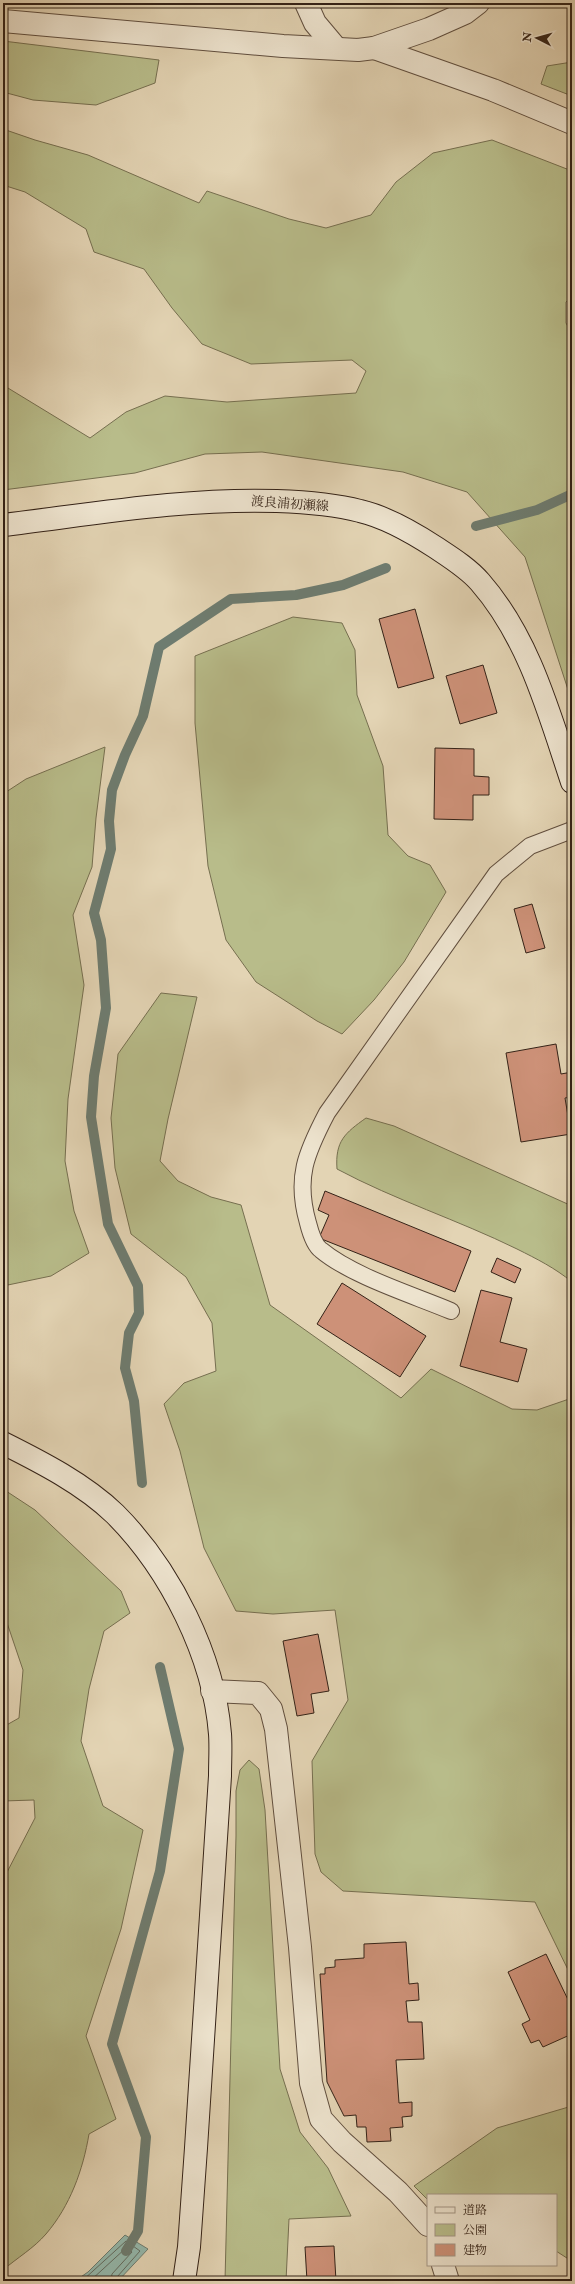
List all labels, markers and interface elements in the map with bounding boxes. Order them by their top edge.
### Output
north arrow [517,18,557,58]
text: N [520,30,535,44]
street label: 渡良浦初瀬線 [250,493,329,515]
legend [427,2194,557,2266]
text: 道路 [463,2203,487,2218]
text: 公園 [463,2223,487,2238]
text: 建物 [463,2243,487,2258]

